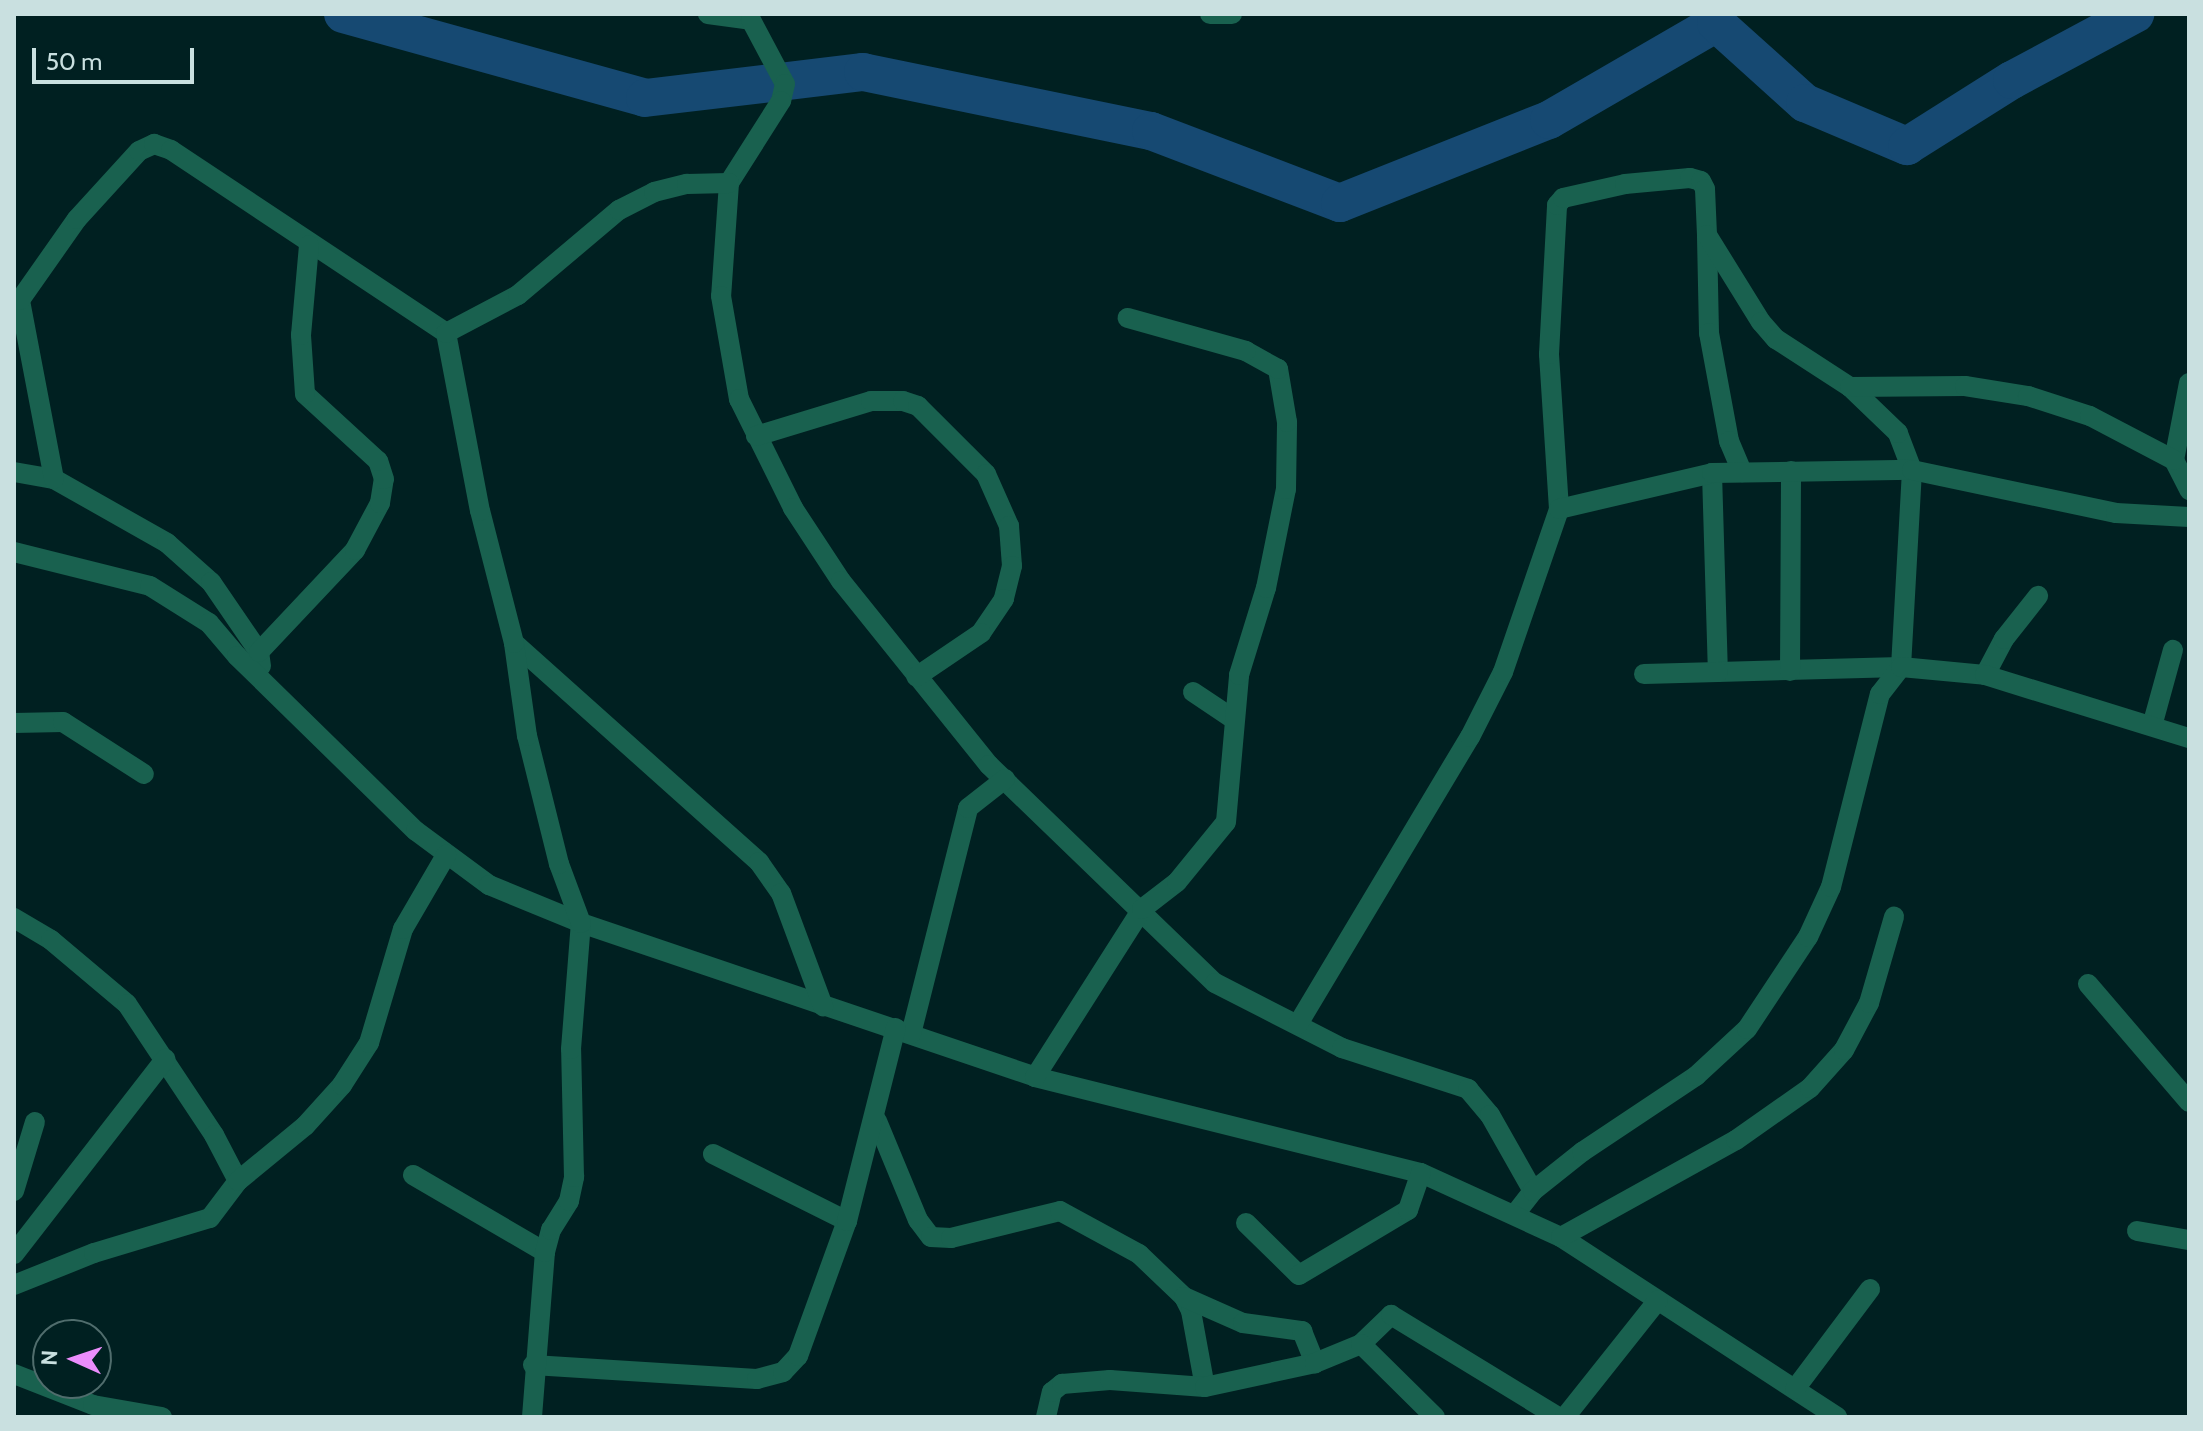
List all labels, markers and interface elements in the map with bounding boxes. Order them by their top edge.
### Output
scale bar [36,32,198,82]
text: 50 m [46,47,102,76]
north arrow [32,1319,112,1399]
text: N [36,1349,63,1366]

